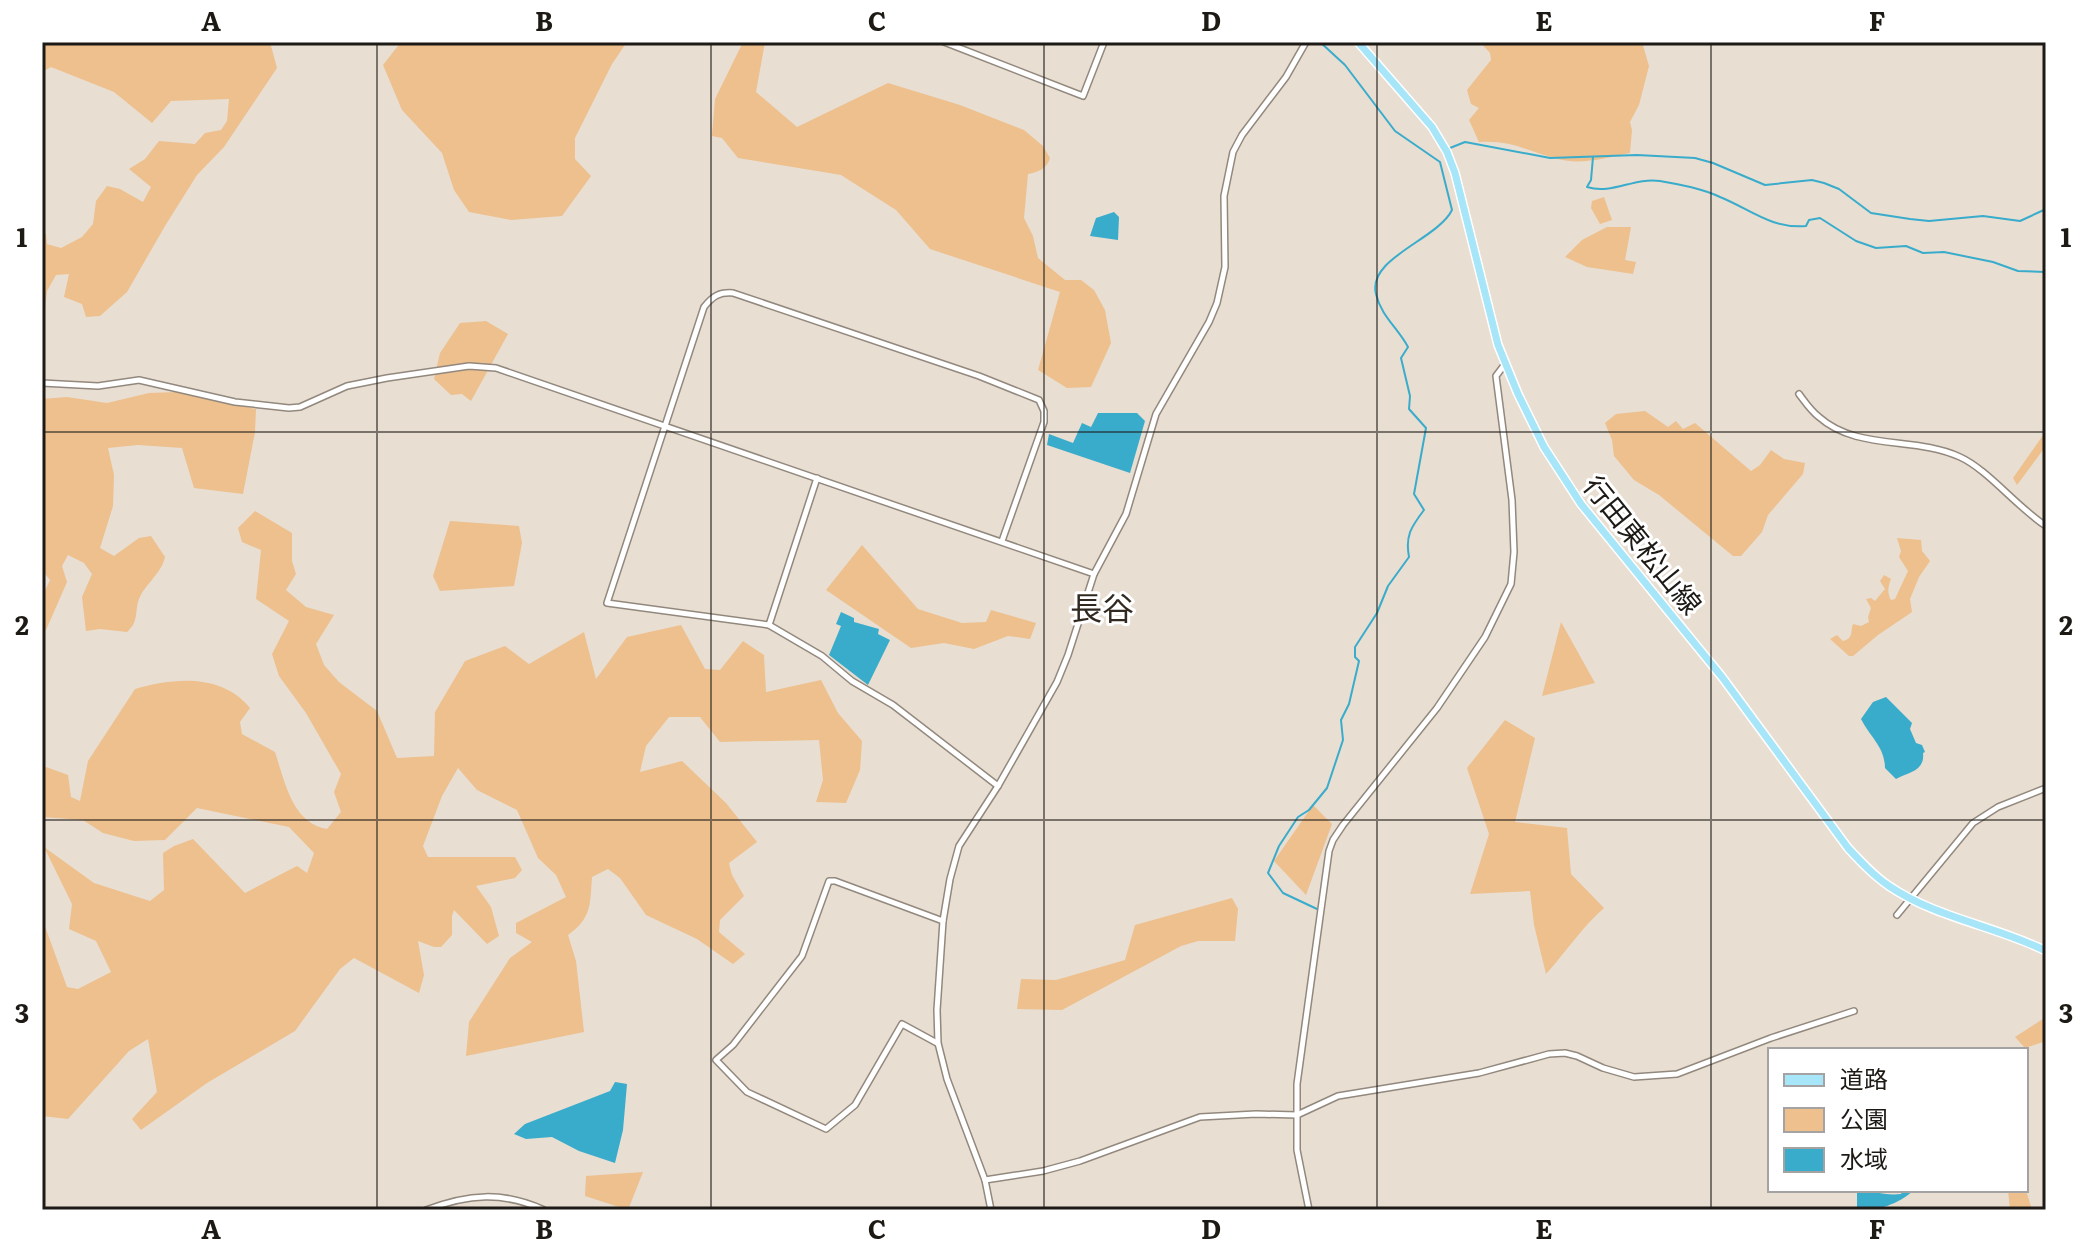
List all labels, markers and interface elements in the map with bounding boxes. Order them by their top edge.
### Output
text: A [201,0,221,39]
text: B [535,0,553,39]
text: C [868,0,886,39]
text: D [1201,0,1221,39]
text: E [1535,0,1553,39]
text: F [1869,0,1885,39]
text: 1 [17,216,28,255]
text: 1 [2061,216,2072,255]
street label: 行田東松山線 [1575,465,1713,623]
district label: 長谷 [1070,582,1134,630]
text: 2 [15,604,29,643]
text: 2 [2059,604,2073,643]
text: 3 [15,992,29,1031]
text: 3 [2059,992,2073,1031]
legend [1768,1048,2028,1192]
text: 道路 [1840,1060,1888,1095]
text: 公園 [1840,1100,1888,1135]
text: 水域 [1840,1140,1888,1175]
text: A [201,1208,221,1247]
text: B [535,1208,553,1247]
text: C [868,1208,886,1247]
text: D [1201,1208,1221,1247]
text: E [1535,1208,1553,1247]
text: F [1869,1208,1885,1247]

